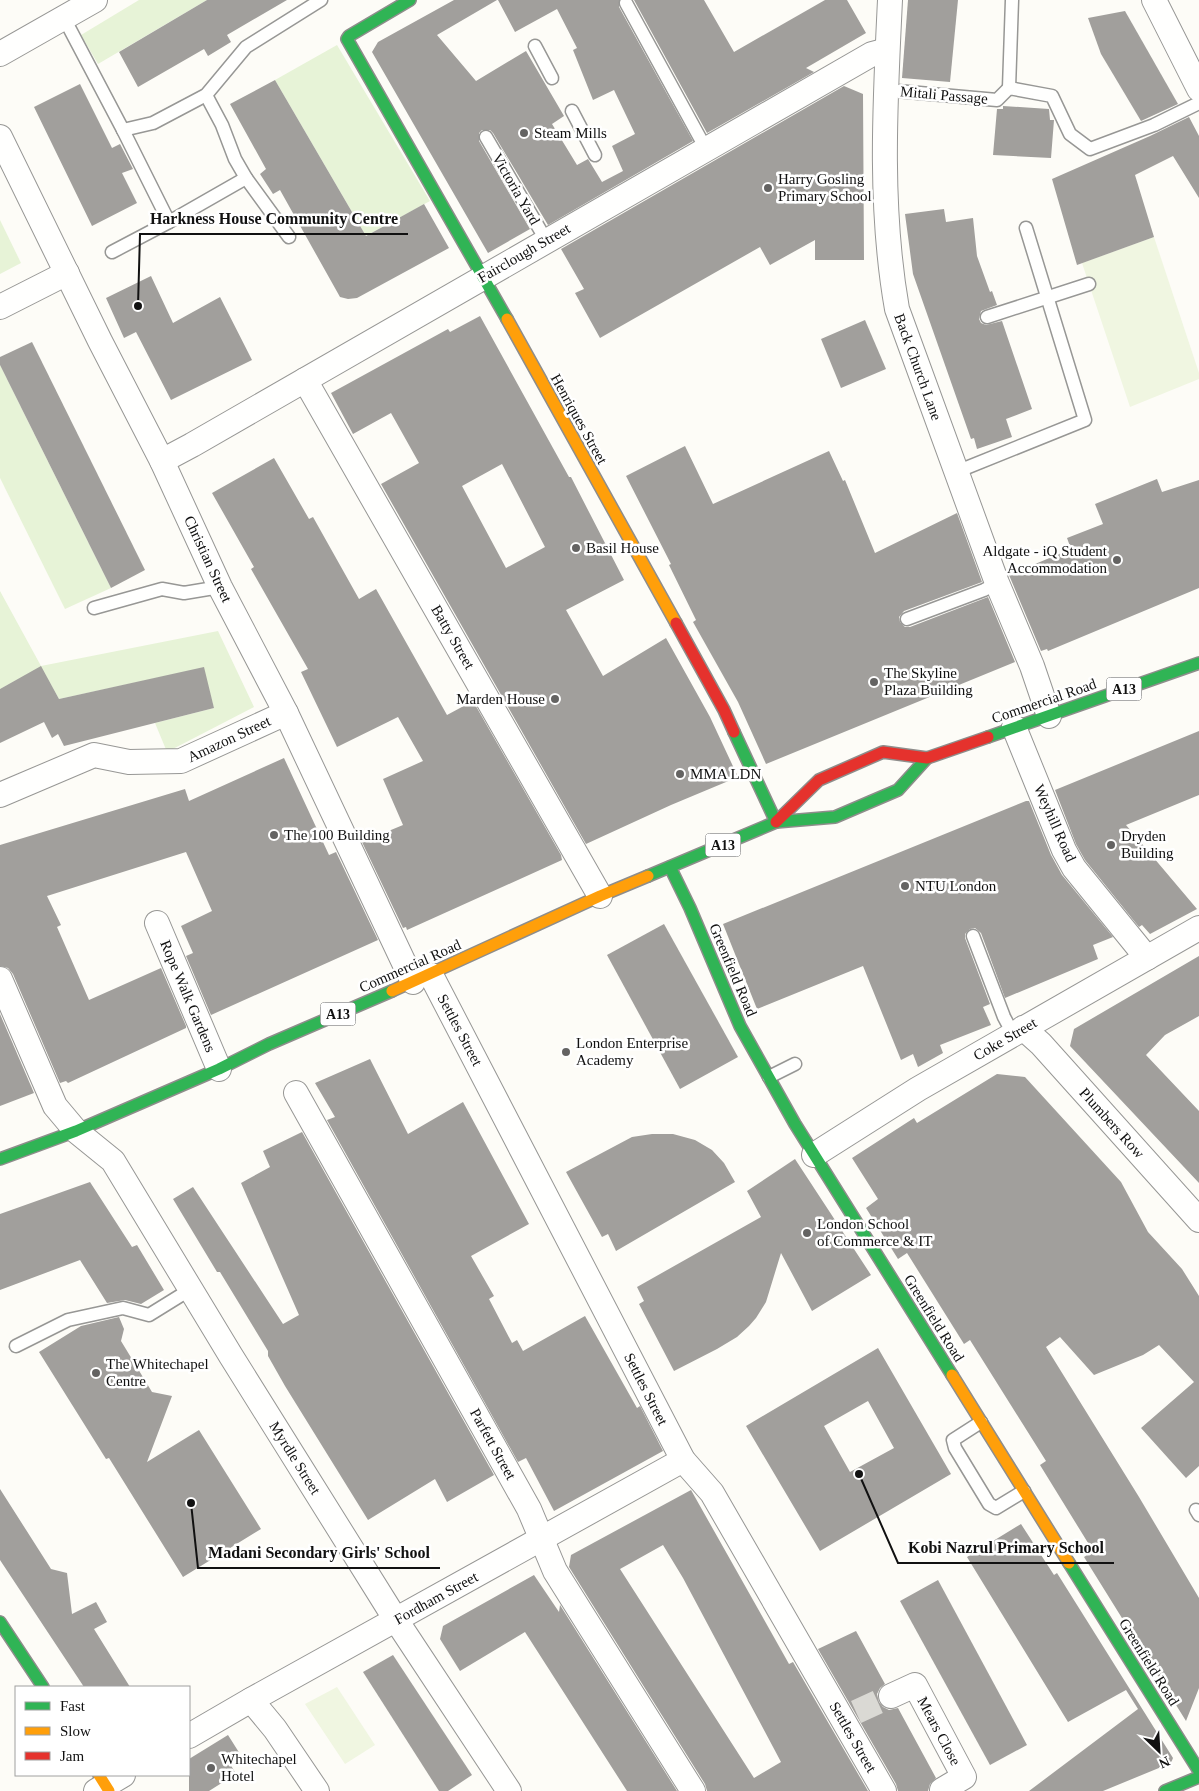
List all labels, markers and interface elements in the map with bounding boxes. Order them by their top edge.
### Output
street label: Mitali Passage [900,83,989,107]
place label: Steam Mills [534,125,607,141]
marker: Steam Mills [518,127,530,139]
street label: Victoria Yard [489,150,543,228]
place label: Harry Gosling Primary School [778,171,872,204]
marker: Harry Gosling Primary School [762,182,774,194]
callout: Harkness House Community Centre [140,203,408,234]
text: Harkness House Community Centre [150,210,398,228]
street label: Fairclough Street [475,220,574,286]
street label: Back Church Lane [891,311,945,423]
street label: Henriques Street [548,371,611,468]
street label: Christian Street [181,513,235,606]
place label: Basil House [586,540,659,556]
marker: Basil House [570,542,582,554]
place label: Aldgate - iQ Student Accommodation [982,543,1108,576]
marker: Aldgate - iQ Student Accommodation [1111,554,1123,566]
street label: Batty Street [428,602,478,673]
place label: The Skyline Plaza Building [884,665,973,698]
street label: Commercial Road [990,675,1099,726]
marker: The Skyline Plaza Building [868,676,880,688]
road number: A13 [1106,678,1142,701]
place label: Marden House [456,691,545,707]
marker: Marden House [549,693,561,705]
street label: Amazon Street [185,712,274,765]
place label: MMA LDN [690,766,761,782]
marker: MMA LDN [674,768,686,780]
street label: Weyhill Road [1031,782,1079,864]
place label: The 100 Building [284,827,390,843]
place label: Dryden Building [1121,828,1174,861]
marker: The 100 Building [268,829,280,841]
road number: A13 [706,834,740,856]
marker: Dryden Building [1105,839,1117,851]
place label: NTU London [915,878,997,894]
marker: NTU London [899,880,911,892]
street label: Greenfield Road [706,921,760,1019]
street label: Commercial Road [357,936,464,996]
street label: Rope Walk Gardens [157,938,219,1055]
street label: Settles Street [434,991,486,1069]
road number: A13 [320,1002,356,1026]
street label: Coke Street [971,1014,1040,1064]
place label: London Enterprise Academy [576,1035,688,1068]
marker: London Enterprise Academy [560,1046,572,1058]
street label: Plumbers Row [1076,1085,1148,1161]
place label: London School of Commerce & IT [817,1216,932,1249]
marker: London School of Commerce & IT [801,1227,813,1239]
street label: Greenfield Road [901,1272,967,1365]
street label: Settles Street [621,1350,671,1428]
place label: The Whitechapel Centre [106,1356,209,1389]
marker: The Whitechapel Centre [90,1367,102,1379]
street label: Parfett Street [467,1406,519,1483]
street label: Myrdle Street [266,1419,324,1498]
callout: Kobi Nazrul Primary School [898,1532,1114,1563]
callout: Madani Secondary Girls' School [198,1537,440,1568]
text: Kobi Nazrul Primary School [908,1539,1105,1557]
text: Madani Secondary Girls' School [208,1544,430,1562]
street label: Fordham Street [391,1568,481,1628]
street label: Greenfield Road [1116,1616,1182,1709]
legend [15,1686,190,1776]
street label: Mears Close [914,1694,964,1768]
text: Fast [60,1698,86,1714]
street label: Settles Street [826,1699,880,1776]
text: Slow [60,1723,91,1739]
north arrow [1134,1726,1184,1776]
text: Jam [60,1748,84,1764]
place label: Whitechapel Hotel [221,1751,297,1784]
text: N [1157,1753,1172,1771]
marker: Whitechapel Hotel [205,1762,217,1774]

